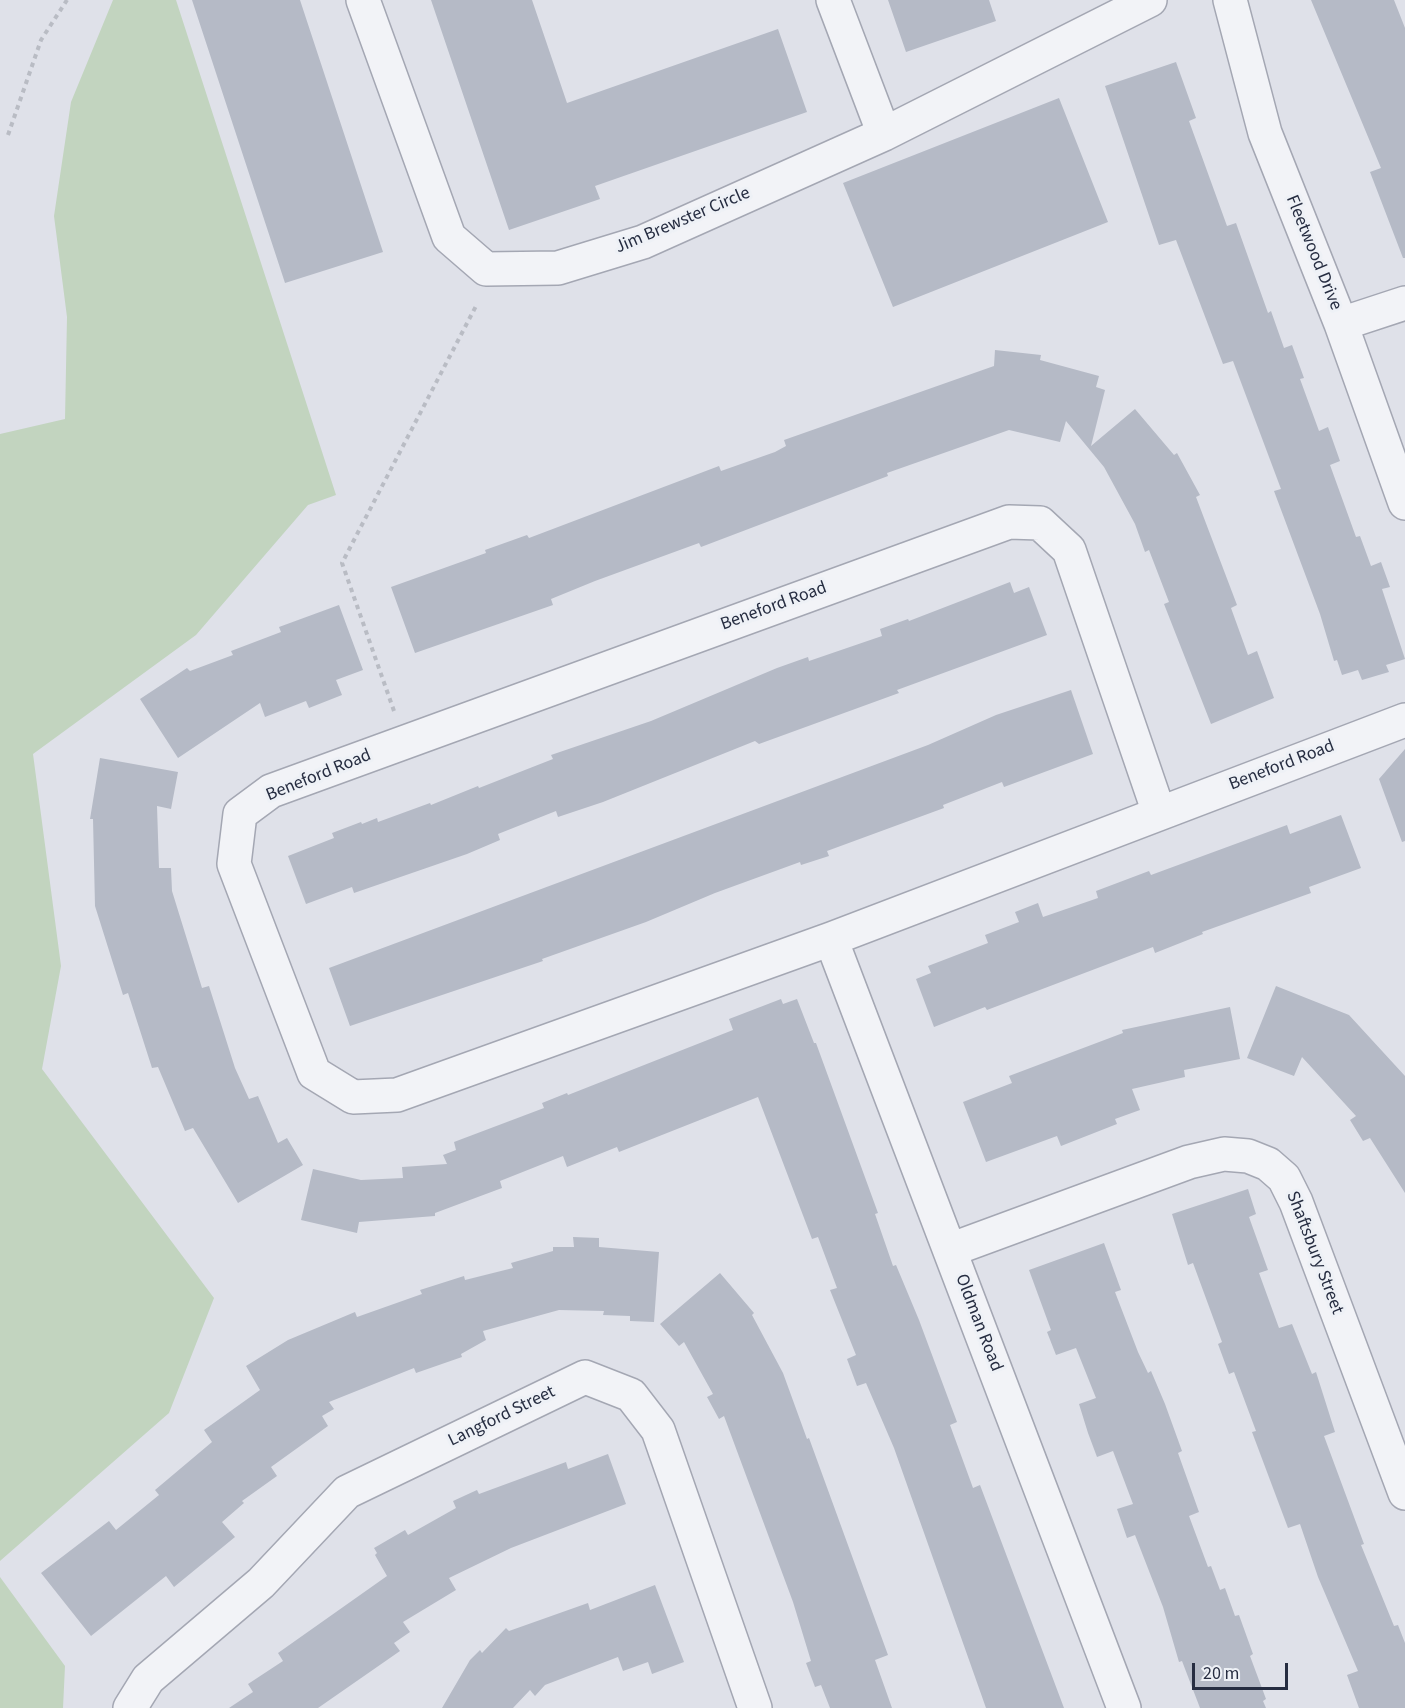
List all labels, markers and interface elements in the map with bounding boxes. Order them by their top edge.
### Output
street label: Jim Brewster Circle [612,183,754,259]
street label: Fleetwood Drive [1280,192,1346,314]
street label: Beneford Road [718,578,830,636]
street label: Beneford Road [1226,736,1338,796]
street label: Beneford Road [263,745,375,807]
street label: Shaftsbury Street [1281,1188,1347,1318]
street label: Oldman Road [950,1271,1006,1375]
street label: Langford Street [445,1382,559,1452]
scale bar [1195,1651,1291,1689]
text: 20 m [1203,1661,1239,1686]

